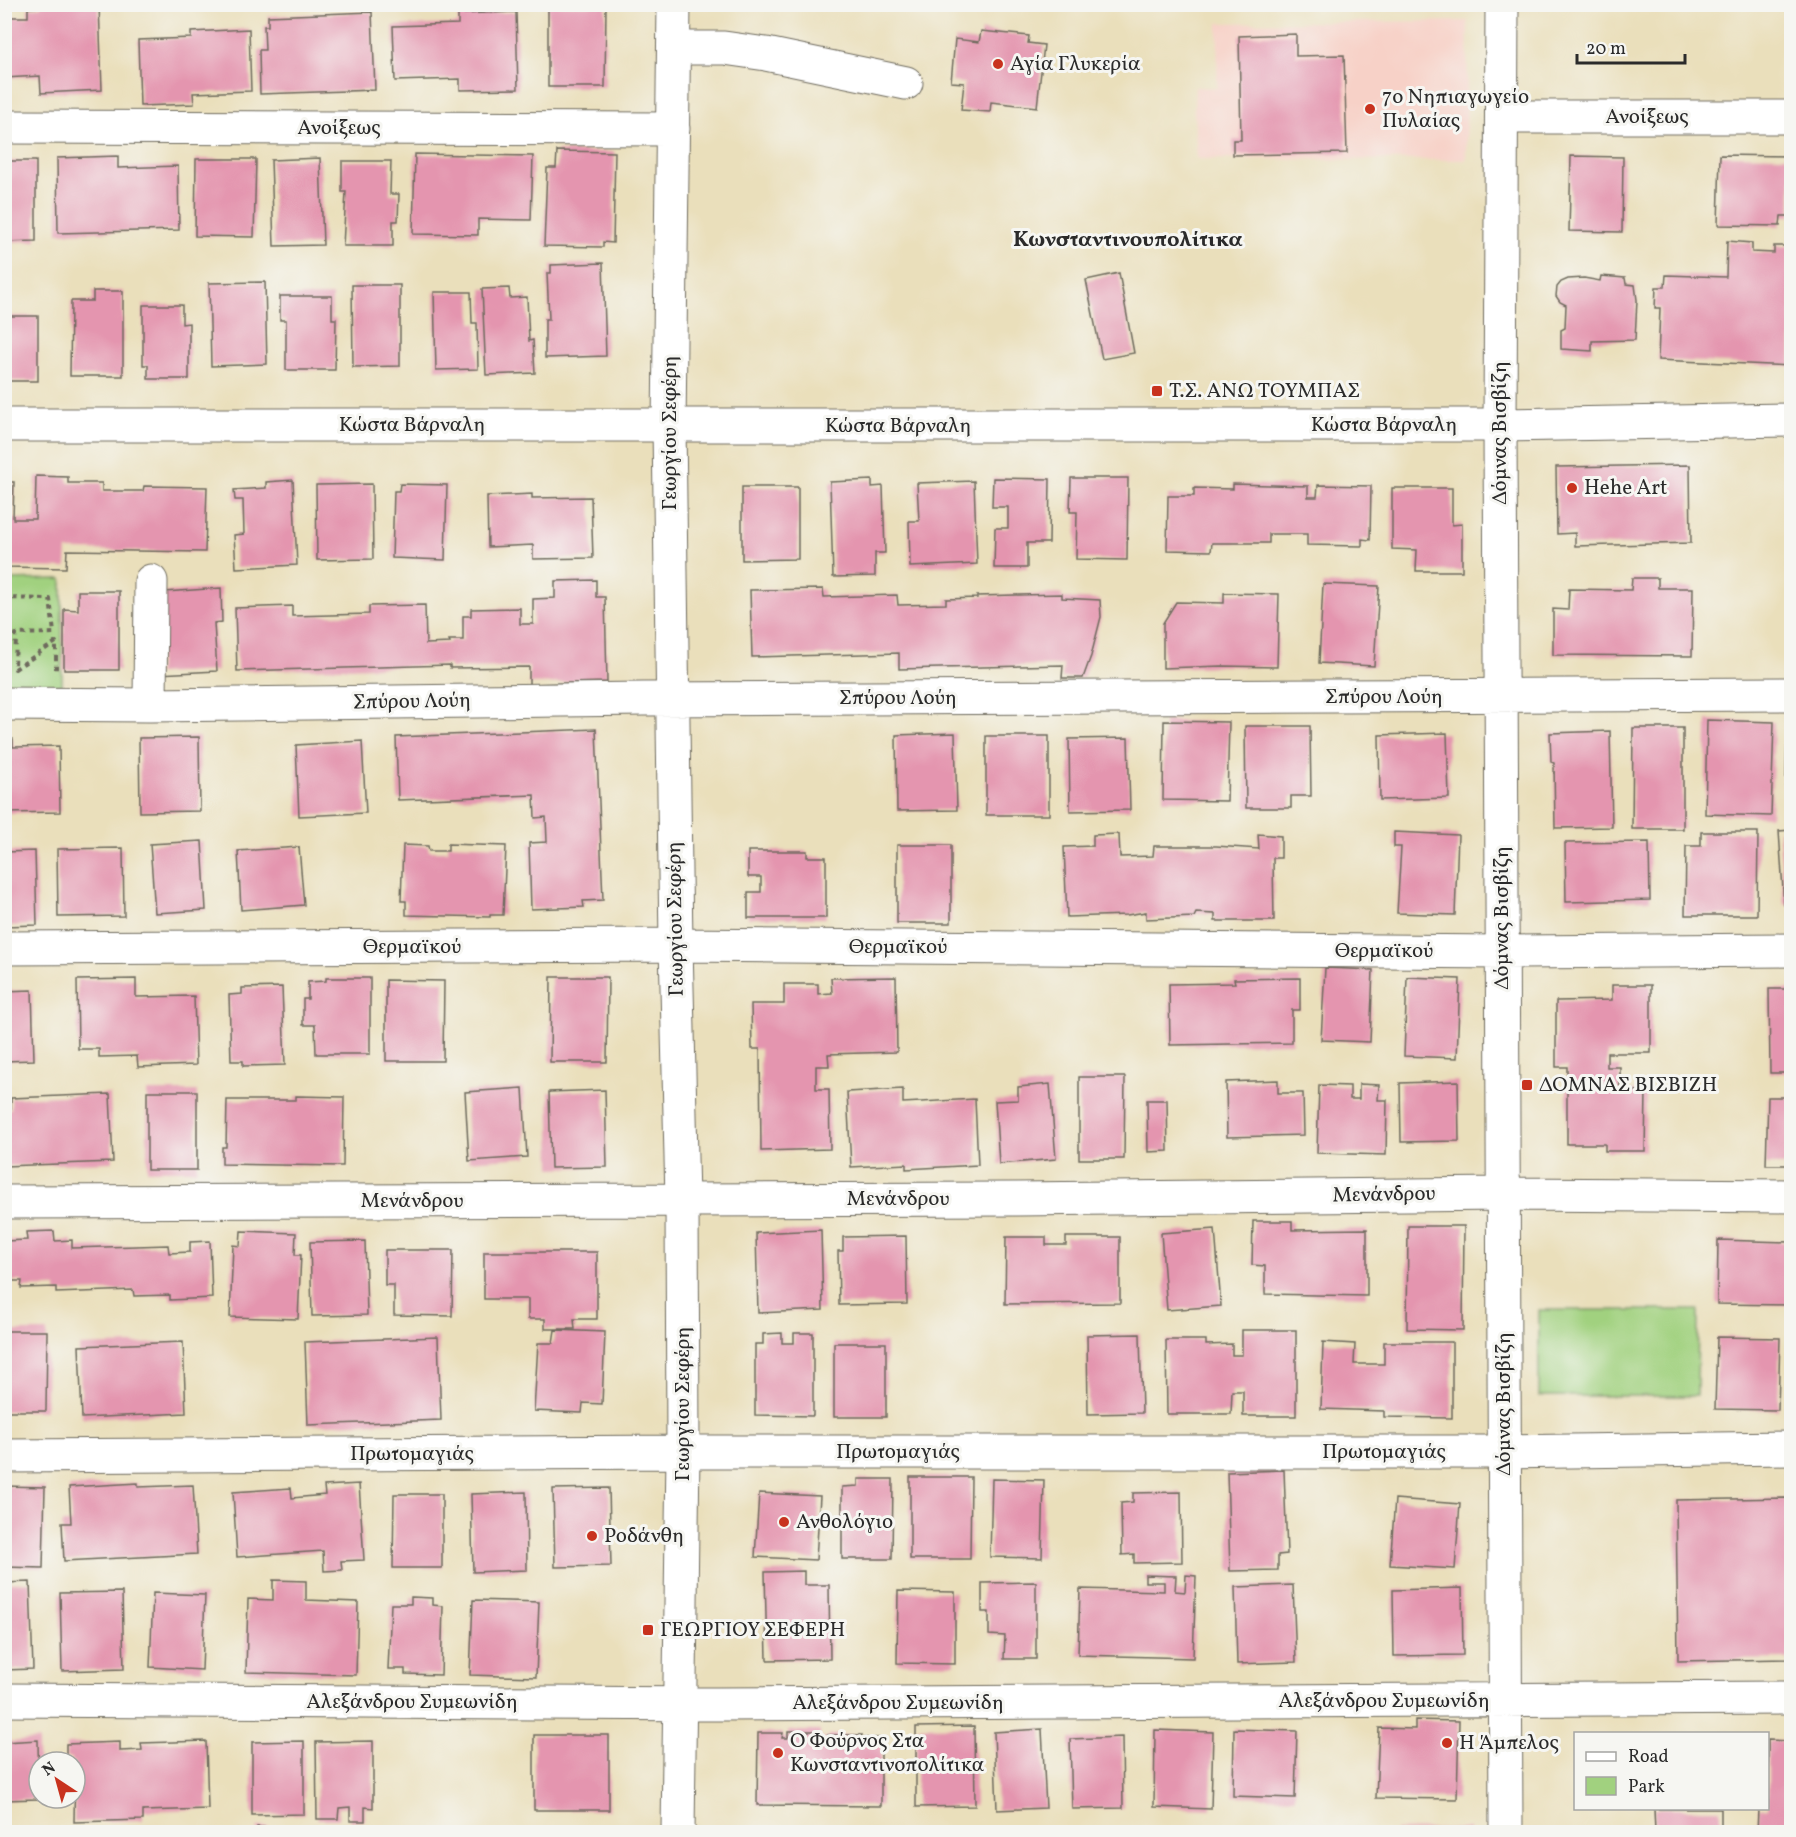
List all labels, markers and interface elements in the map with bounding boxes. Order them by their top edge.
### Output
scale bar [1577,27,1685,65]
text: 20 m [1586,37,1626,62]
place label: Αγία Γλυκερία [1010,50,1141,79]
marker: Αγία Γλυκερία [991,57,1005,71]
place label: 7ο Νηπιαγωγείο Πυλαίας [1382,83,1529,136]
marker: 7ο Νηπιαγωγείο Πυλαίας [1363,102,1377,116]
street label: Ανοίξεως [1605,103,1689,132]
street label: Ανοίξεως [297,114,381,143]
district label: Κωνσταντινουπολίτικα [1013,225,1243,256]
street label: Γεωργίου Σεφέρη [656,356,685,510]
street label: Δόμνας Βισβίζη [1486,361,1515,505]
place label: Τ.Σ. ΑΝΩ ΤΟΥΜΠΑΣ [1169,377,1360,406]
marker: Τ.Σ. ΑΝΩ ΤΟΥΜΠΑΣ [1150,384,1164,398]
street label: Κώστα Βάρναλη [339,411,485,440]
street label: Κώστα Βάρναλη [1311,411,1457,440]
street label: Κώστα Βάρναλη [825,412,971,441]
place label: Hehe Art [1584,474,1667,503]
marker: Hehe Art [1565,481,1579,495]
street label: Σπύρου Λούη [1325,683,1443,712]
street label: Σπύρου Λούη [839,684,957,713]
street label: Σπύρου Λούη [353,686,471,718]
street label: Γεωργίου Σεφέρη [660,841,692,997]
street label: Δόμνας Βισβίζη [1488,846,1517,990]
street label: Θερμαϊκού [363,933,461,962]
street label: Θερμαϊκού [849,933,947,962]
street label: Θερμαϊκού [1335,937,1433,966]
place label: ΔΟΜΝΑΣ ΒΙΣΒΙΖΗ [1539,1071,1717,1100]
marker: ΔΟΜΝΑΣ ΒΙΣΒΙΖΗ [1520,1078,1534,1092]
street label: Μενάνδρου [1332,1180,1436,1210]
street label: Μενάνδρου [846,1185,950,1214]
street label: Μενάνδρου [360,1187,464,1216]
street label: Γεωργίου Σεφέρη [669,1327,698,1481]
street label: Δόμνας Βισβίζη [1490,1332,1519,1476]
street label: Πρωτομαγιάς [836,1438,960,1467]
street label: Πρωτομαγιάς [1322,1438,1446,1467]
street label: Πρωτομαγιάς [350,1440,474,1469]
place label: Ανθολόγιο [796,1508,893,1537]
marker: Ανθολόγιο [777,1515,791,1529]
place label: Ροδάνθη [604,1522,684,1551]
marker: Ροδάνθη [585,1529,599,1543]
place label: ΓΕΩΡΓΙΟΥ ΣΕΦΕΡΗ [660,1616,845,1645]
marker: ΓΕΩΡΓΙΟΥ ΣΕΦΕΡΗ [641,1623,655,1637]
street label: Αλεξάνδρου Συμεωνίδη [1278,1687,1490,1716]
street label: Αλεξάνδρου Συμεωνίδη [306,1688,518,1717]
street label: Αλεξάνδρου Συμεωνίδη [792,1689,1004,1718]
place label: Ο Φούρνος Στα Κωνσταντινοπολίτικα [790,1727,985,1780]
place label: Η Άμπελος [1459,1729,1559,1758]
legend [1574,1732,1769,1810]
marker: Η Άμπελος [1440,1736,1454,1750]
text: Road [1628,1745,1669,1770]
marker: Ο Φούρνος Στα Κωνσταντινοπολίτικα [771,1746,785,1760]
north arrow [27,1750,87,1810]
text: N [38,1757,61,1782]
text: Park [1628,1775,1665,1800]

